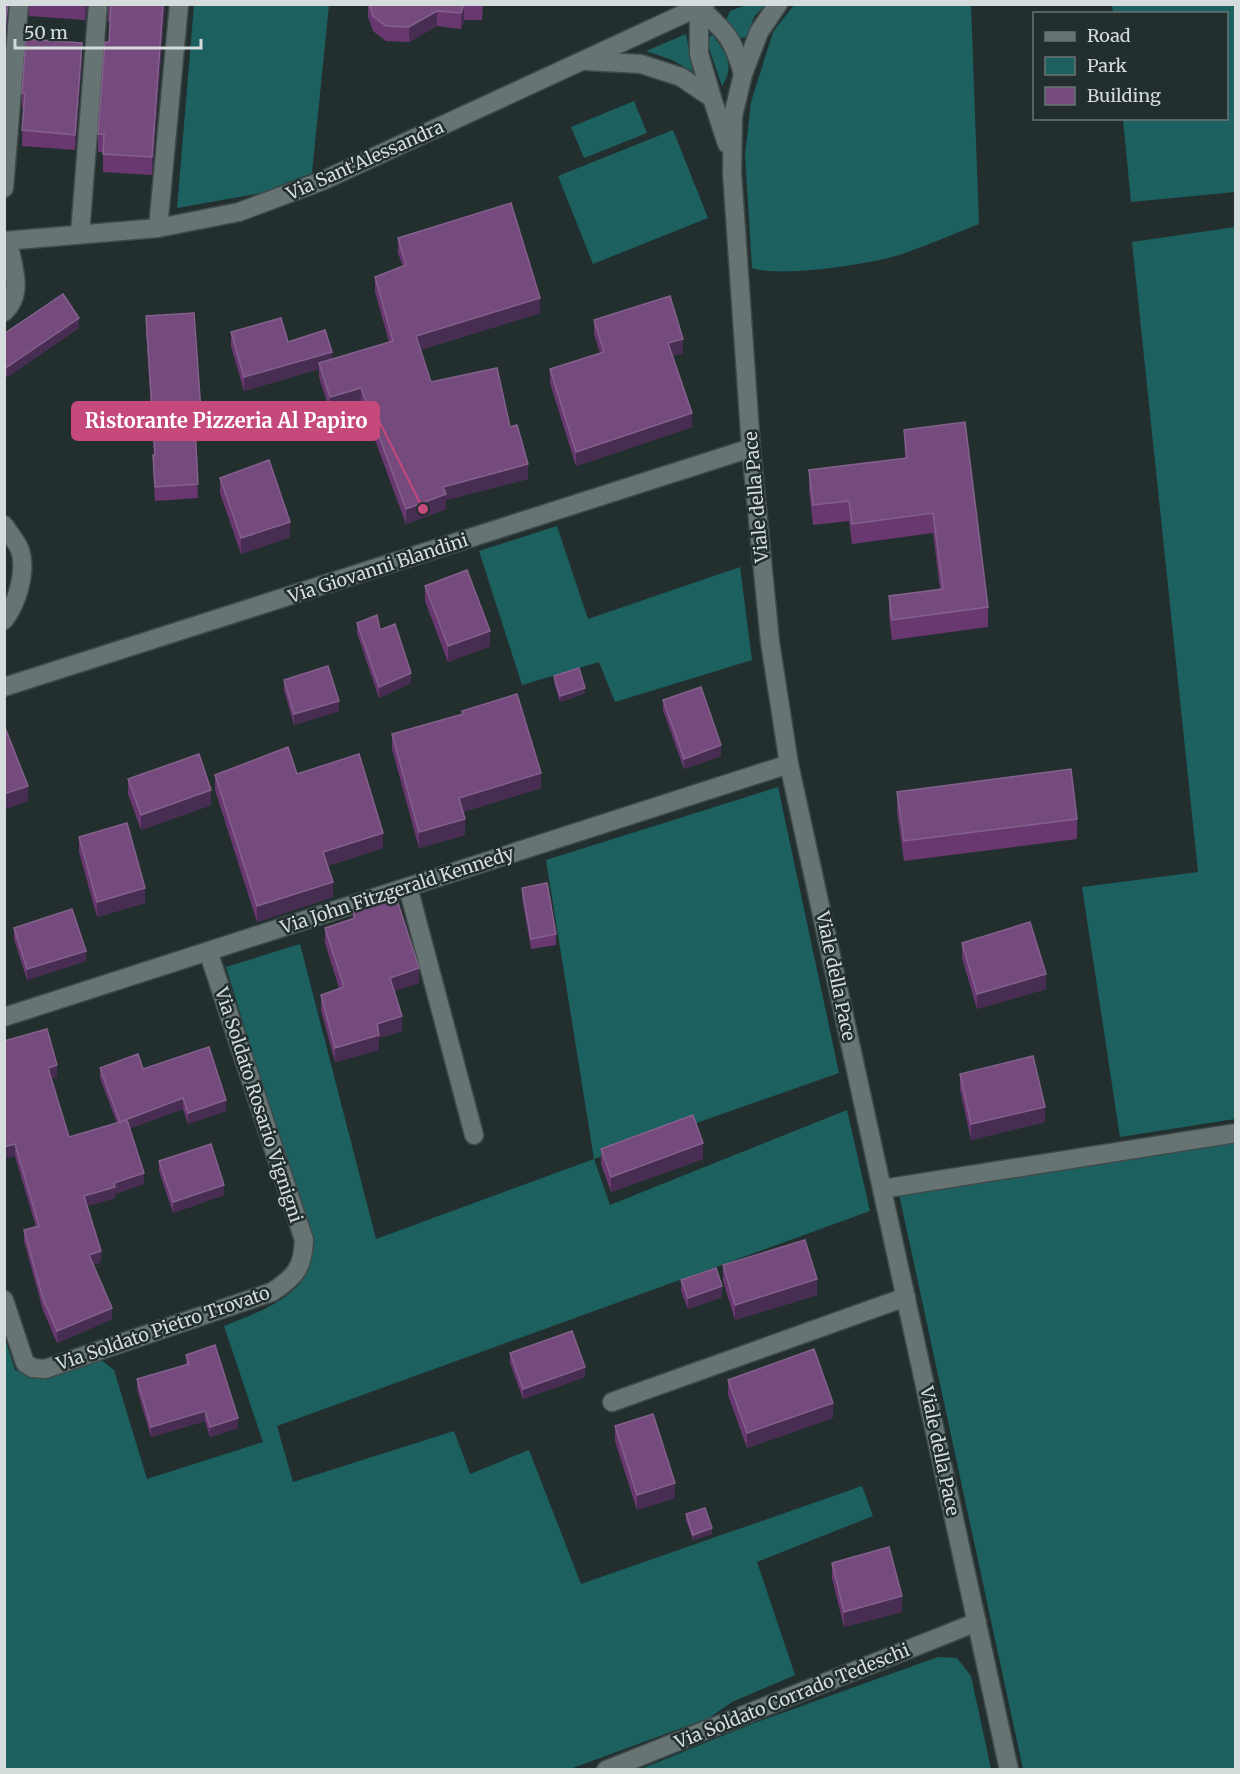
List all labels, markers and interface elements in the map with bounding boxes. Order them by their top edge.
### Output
scale bar [15,12,201,50]
legend [1033,12,1228,120]
text: 50 m [24,21,68,44]
text: Road [1087,24,1131,47]
text: Park [1087,54,1128,77]
text: Building [1087,84,1161,107]
street label: Via Sant'Alessandra [282,115,447,205]
callout: Ristorante Pizzeria Al Papiro [72,402,379,440]
text: Ristorante Pizzeria Al Papiro [85,408,367,433]
street label: Viale della Pace [739,431,773,564]
street label: Via Giovanni Blandini [284,528,471,608]
street label: Via John Fitzgerald Kennedy [276,841,517,939]
street label: Viale della Pace [811,908,861,1043]
street label: Via Soldato Rosario Vignigni [210,984,308,1226]
street label: Via Soldato Pietro Trovato [53,1281,273,1376]
street label: Viale della Pace [915,1383,965,1518]
street label: Via Soldato Corrado Tedeschi [670,1638,913,1754]

